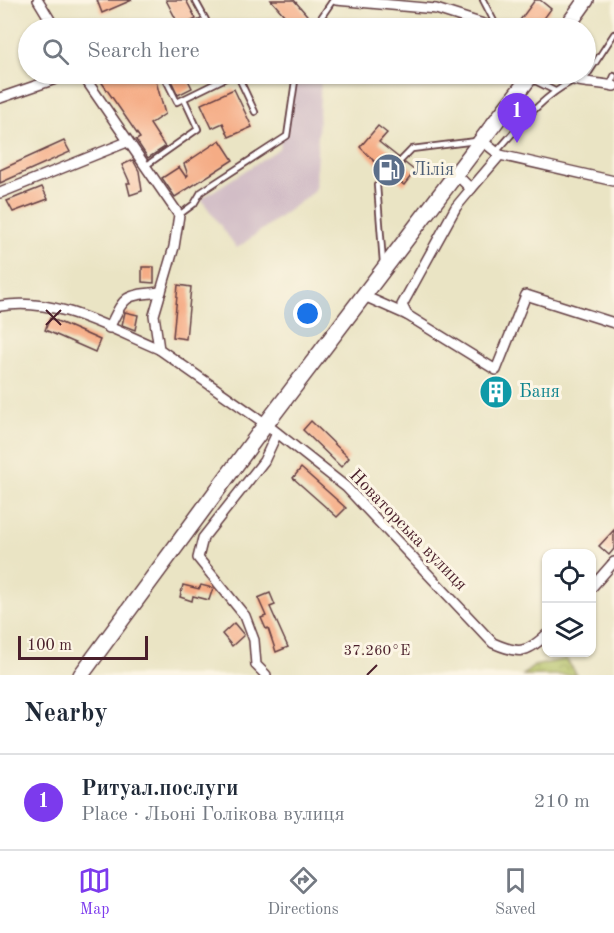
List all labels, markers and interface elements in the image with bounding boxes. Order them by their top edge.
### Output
search box [18,18,596,84]
icon: search [39,35,72,68]
text: Search here [87,40,200,62]
pin: 1 [498,94,536,143]
fuel station icon: Лілія [371,152,407,188]
place label: Лілія [412,161,454,179]
your location [293,299,322,328]
building icon: Баня [478,374,514,410]
place label: Баня [519,383,560,401]
street label: Новаторська вулиця [346,466,470,594]
map controls [542,549,596,657]
button: locate [542,549,596,603]
button: layers [542,603,596,657]
scale bar [18,633,148,660]
text: 100 m [27,638,72,654]
text: 37.260°E [344,644,410,659]
text: Nearby [24,701,108,727]
text: Ритуал.послуги [81,778,238,800]
text: 1 [38,792,49,812]
text: 210 m [534,792,590,812]
text: Place · Льоні Голікова вулиця [81,805,345,825]
tab: Map [78,864,111,920]
tab: Directions [268,864,339,920]
tab: Saved [495,864,536,920]

